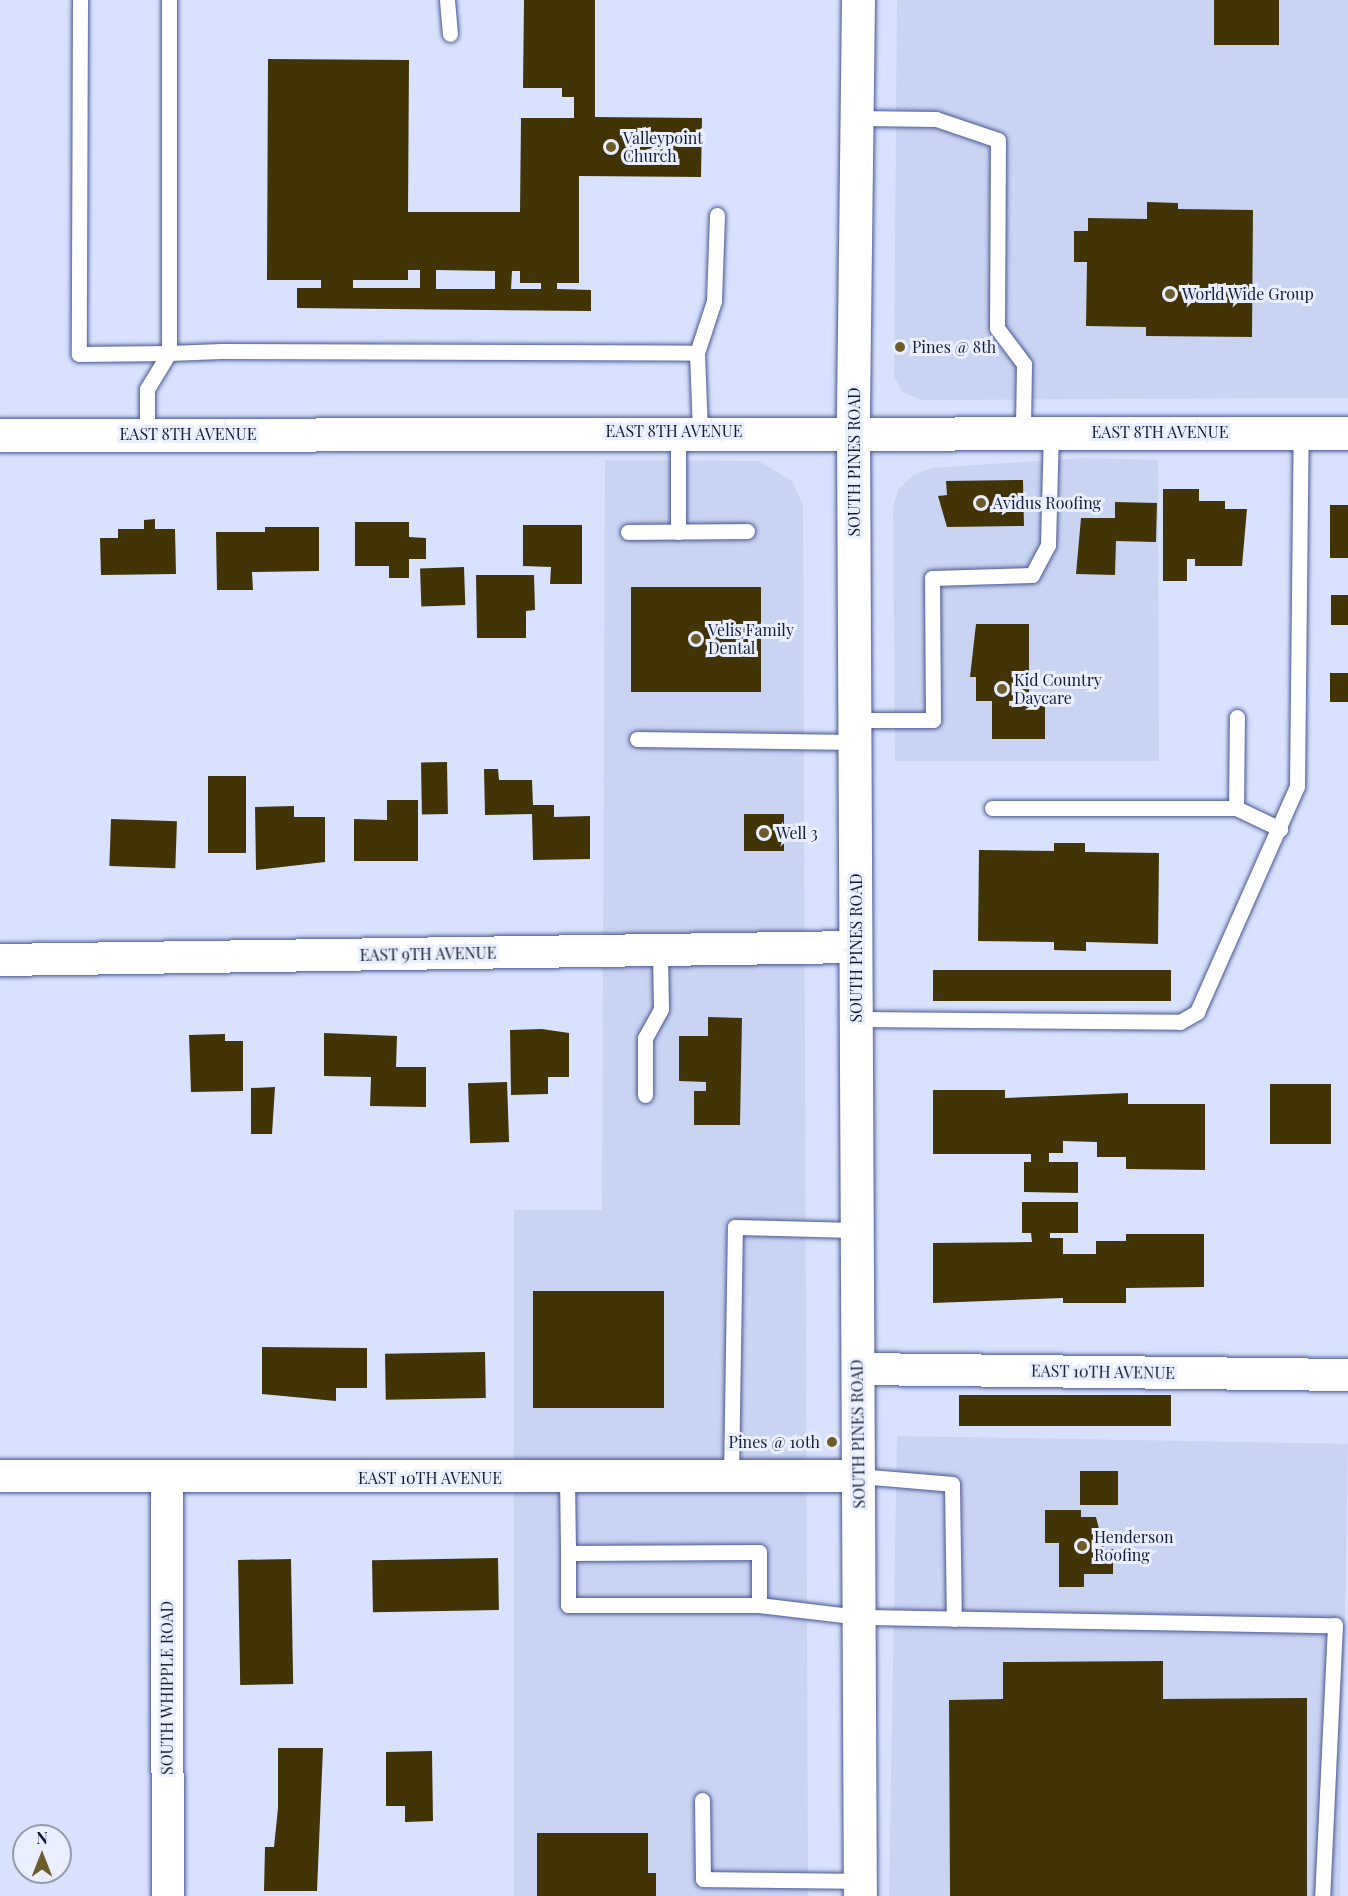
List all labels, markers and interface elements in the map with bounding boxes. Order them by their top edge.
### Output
place label: Valleypoint Church [623,128,703,166]
marker: Valleypoint Church [604,140,618,154]
place label: World Wide Group [1182,284,1314,304]
marker: World Wide Group [1163,287,1177,301]
place label: Pines @ 8th [912,337,996,357]
marker: Pines @ 8th [893,340,907,354]
street label: SOUTH PINES ROAD [844,387,864,537]
street label: EAST 8TH AVENUE [605,421,743,441]
street label: EAST 8TH AVENUE [1091,422,1229,442]
street label: EAST 8TH AVENUE [119,424,257,444]
place label: Avidus Roofing [993,493,1101,513]
marker: Avidus Roofing [974,496,988,510]
place label: Velis Family Dental [708,620,794,658]
marker: Velis Family Dental [689,632,703,646]
place label: Kid Country Daycare [1014,670,1102,708]
marker: Kid Country Daycare [995,682,1009,696]
place label: Well 3 [776,823,818,843]
marker: Well 3 [757,826,771,840]
street label: SOUTH PINES ROAD [846,873,866,1023]
street label: EAST 9TH AVENUE [359,943,497,965]
street label: SOUTH PINES ROAD [847,1359,869,1509]
street label: EAST 10TH AVENUE [1030,1361,1176,1383]
place label: Pines @ 10th [729,1432,820,1452]
marker: Pines @ 10th [825,1435,839,1449]
street label: EAST 10TH AVENUE [358,1468,502,1488]
place label: Henderson Roofing [1094,1527,1173,1565]
marker: Henderson Roofing [1075,1539,1089,1553]
street label: SOUTH WHIPPLE ROAD [157,1601,177,1775]
north arrow [12,1824,72,1884]
text: N [36,1827,48,1848]

